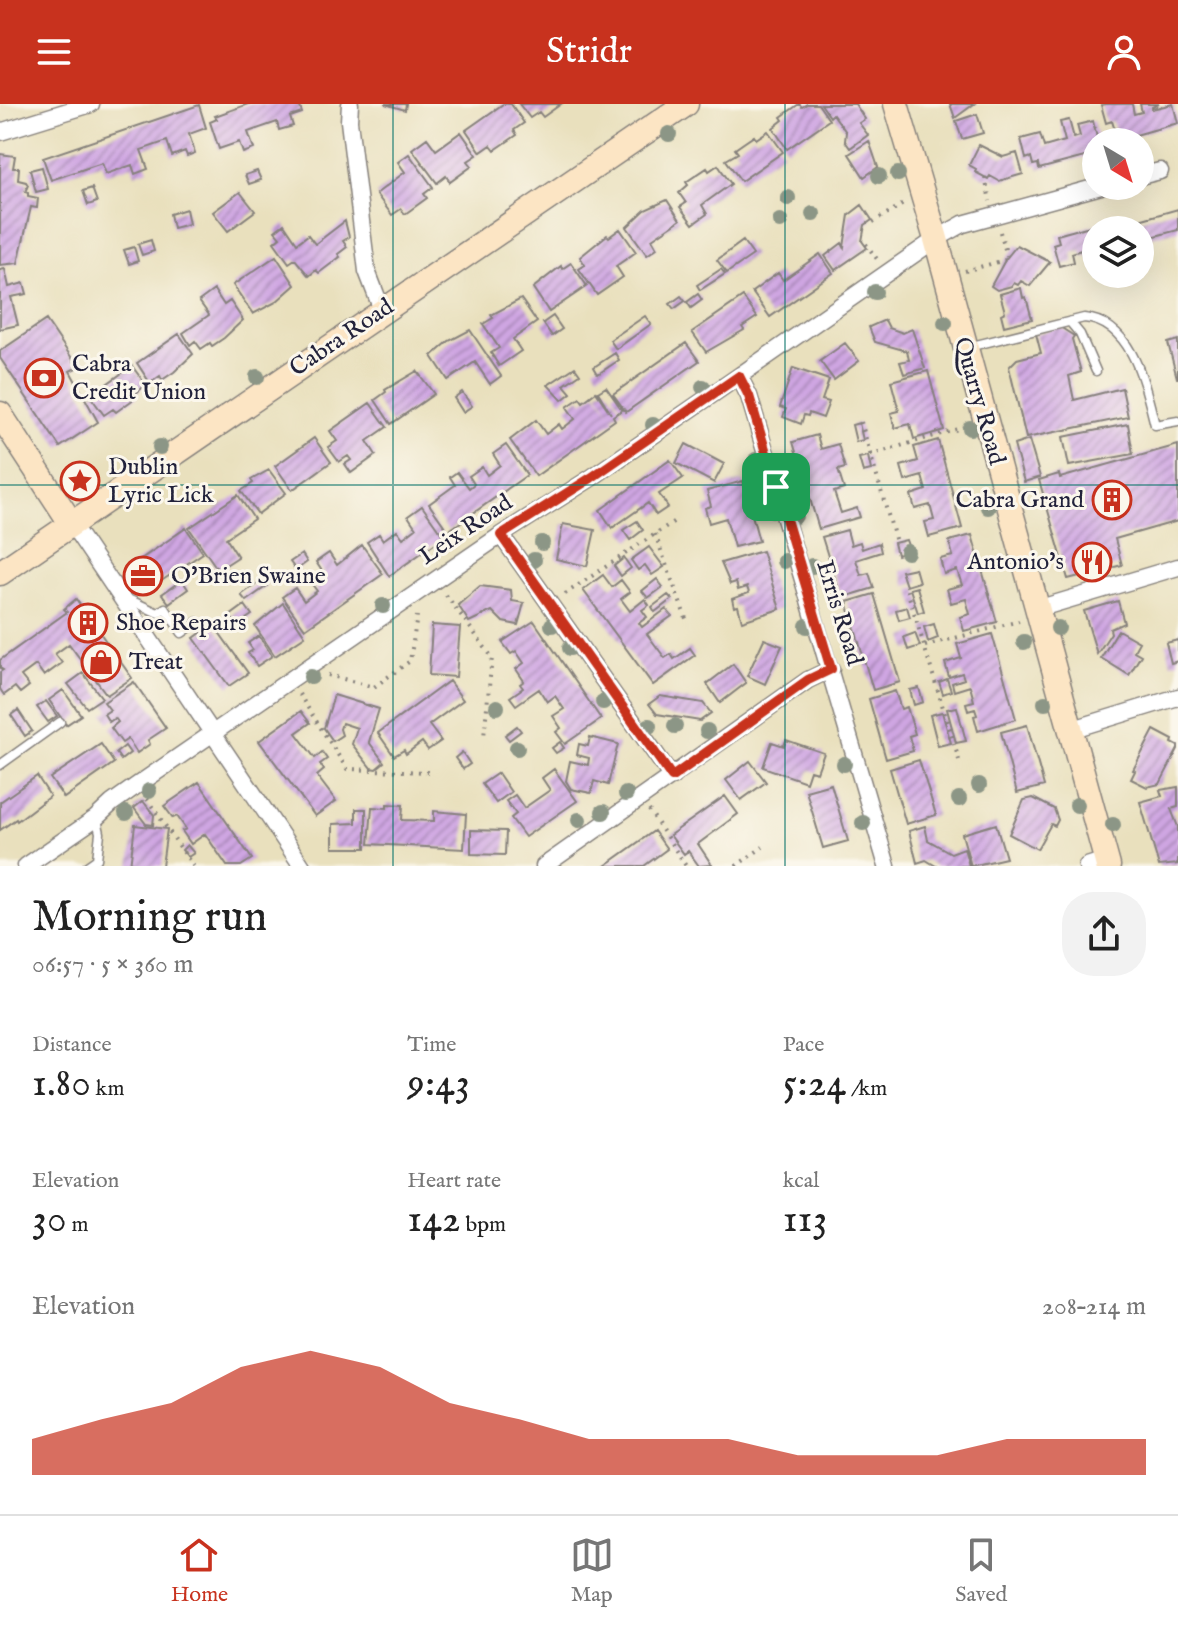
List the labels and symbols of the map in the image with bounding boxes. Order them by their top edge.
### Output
north arrow [1082,128,1154,200]
street label: Cabra Road [284,292,400,384]
street label: Quarry Road [946,334,1012,469]
place label: Cabra Credit Union [72,349,206,408]
bank icon: Cabra Credit Union [23,357,65,399]
place label: Dublin Lyric Lick [108,452,214,511]
pin [742,453,810,521]
place icon: Dublin Lyric Lick [59,460,101,502]
building icon: Cabra Grand [1091,479,1133,521]
place label: Cabra Grand [955,485,1084,516]
street label: Leix Road [413,487,519,572]
restaurant icon: Antonio's [1071,541,1113,583]
place label: Antonio's [966,547,1064,578]
office icon: O'Brien Swaine [122,555,164,597]
street label: Erris Road [808,557,870,670]
place label: O'Brien Swaine [171,561,326,592]
building icon: Shoe Repairs [67,602,109,644]
place label: Shoe Repairs [116,608,246,639]
shop icon: Treat [80,641,122,683]
place label: Treat [129,647,183,678]

